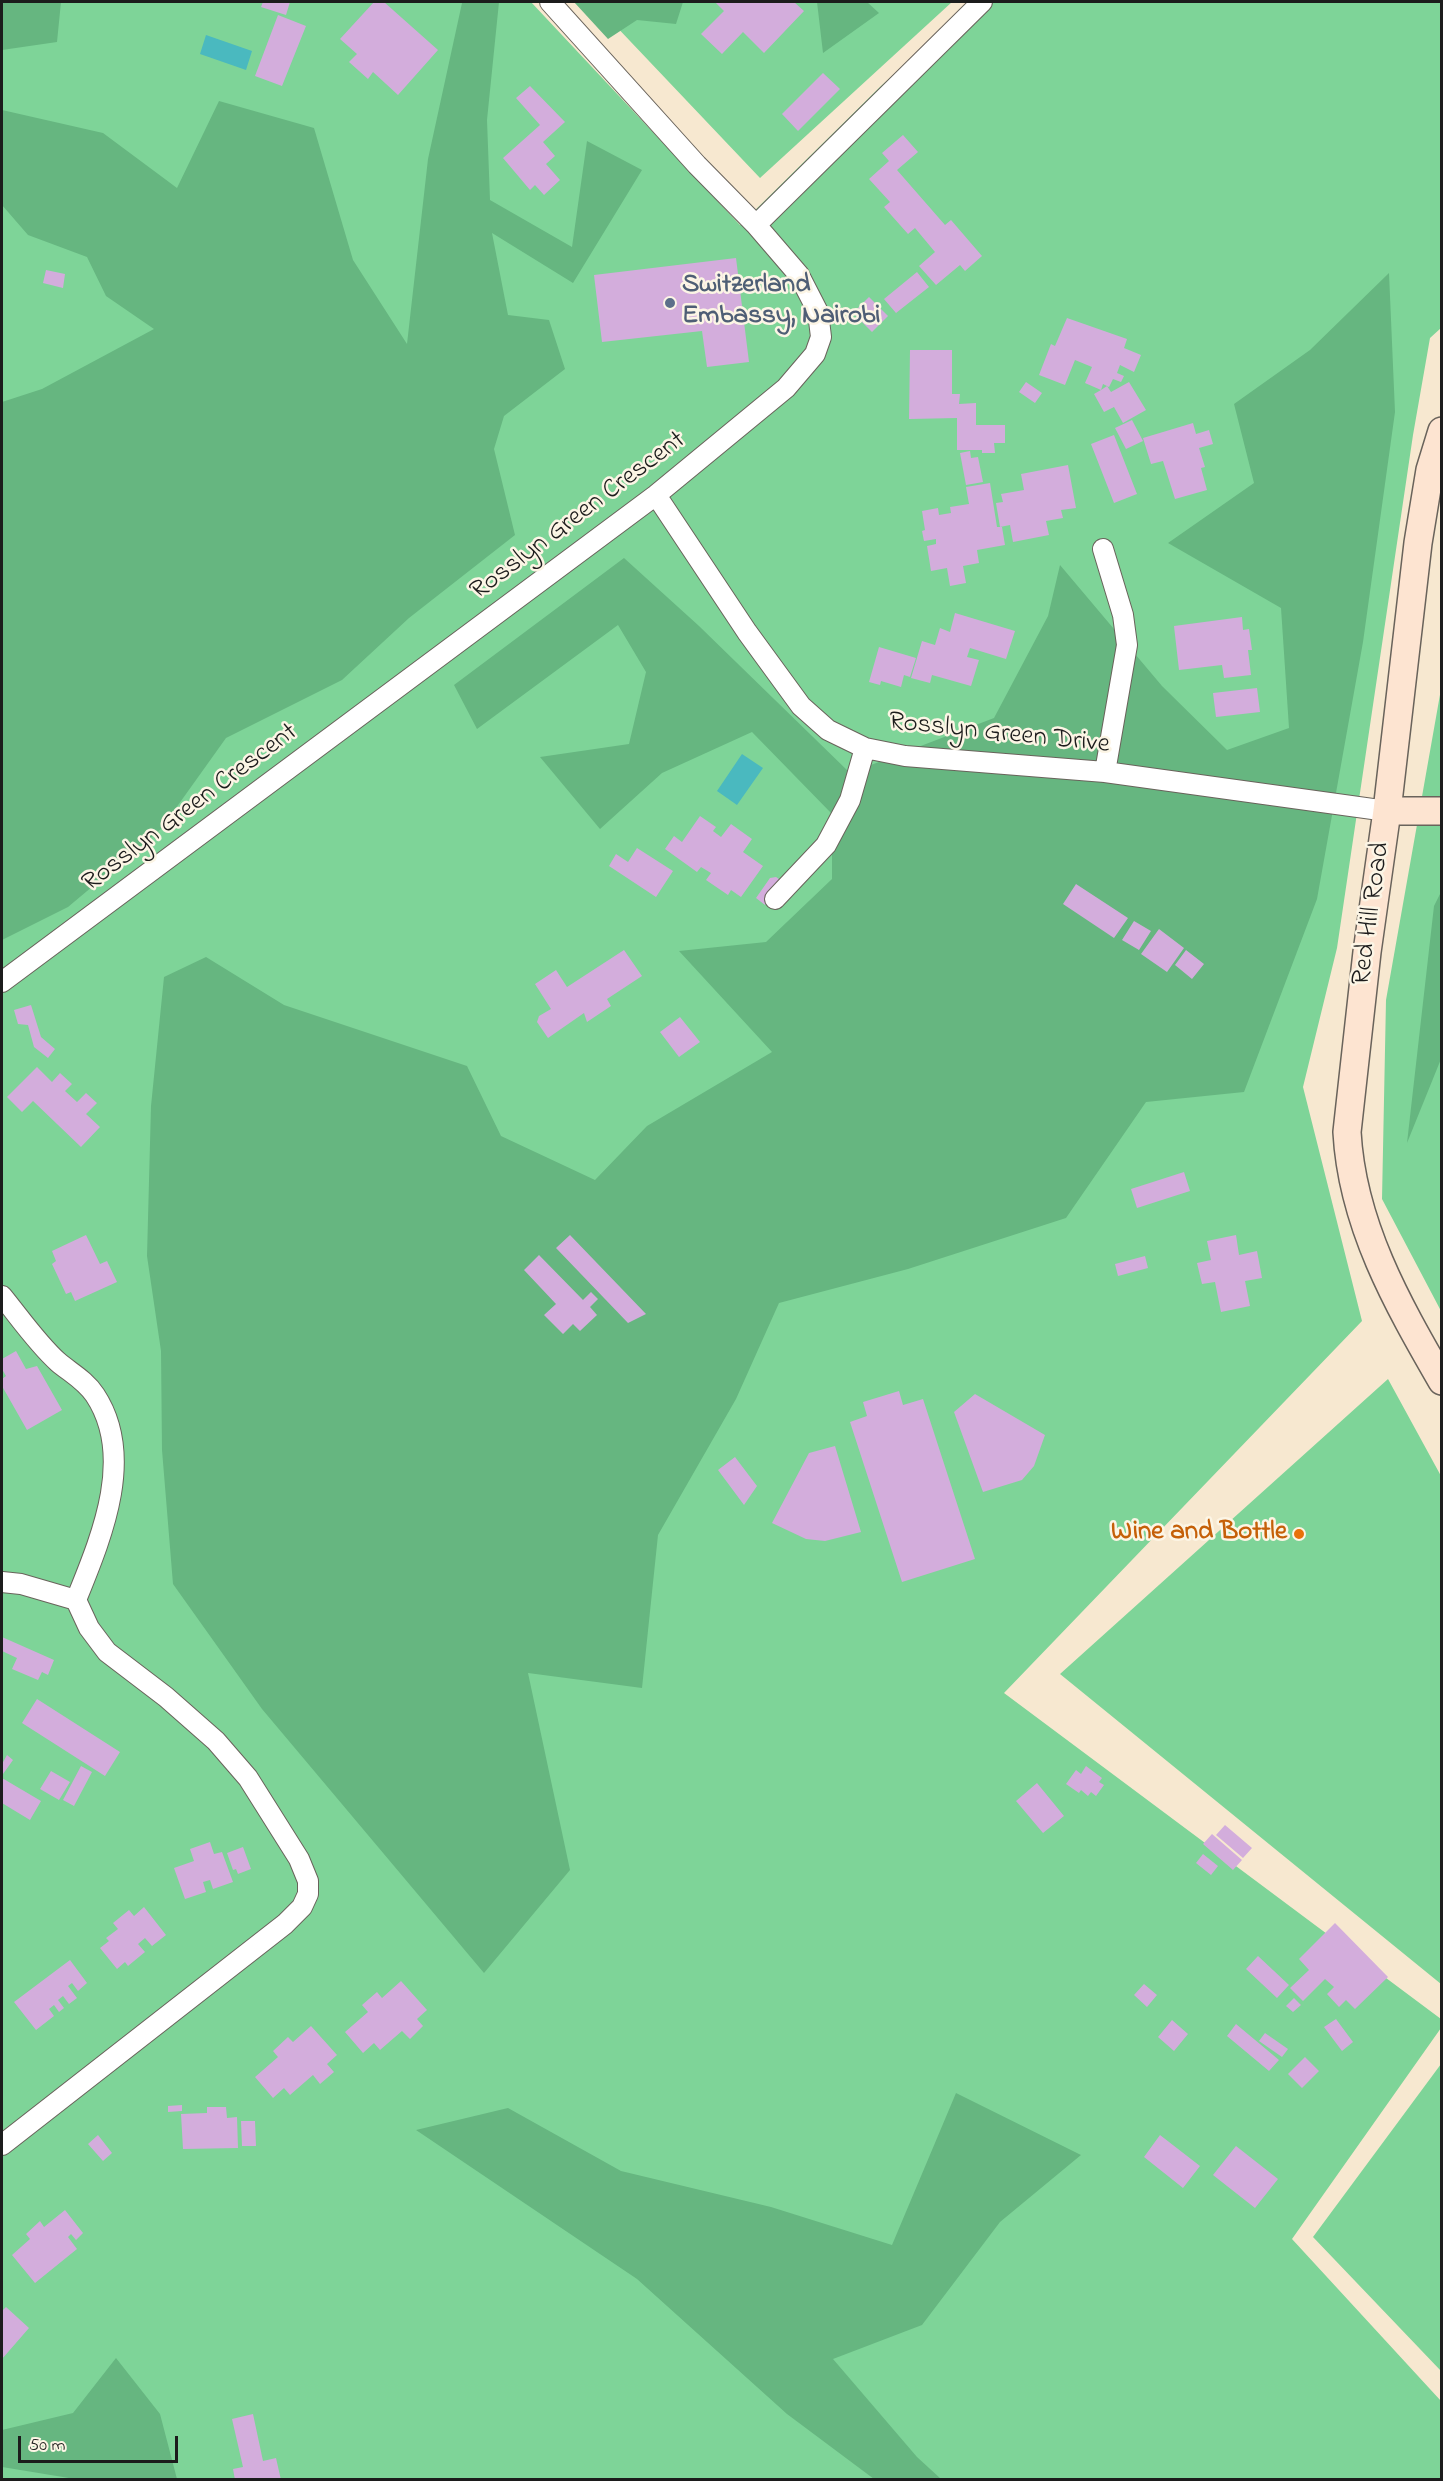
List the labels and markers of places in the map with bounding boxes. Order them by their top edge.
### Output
place label: Switzerland Embassy, Nairobi [682,271,880,334]
marker: Switzerland Embassy, Nairobi [663,296,677,310]
place label: Wine and Bottle [1111,1518,1287,1550]
marker: Wine and Bottle [1292,1527,1306,1541]

